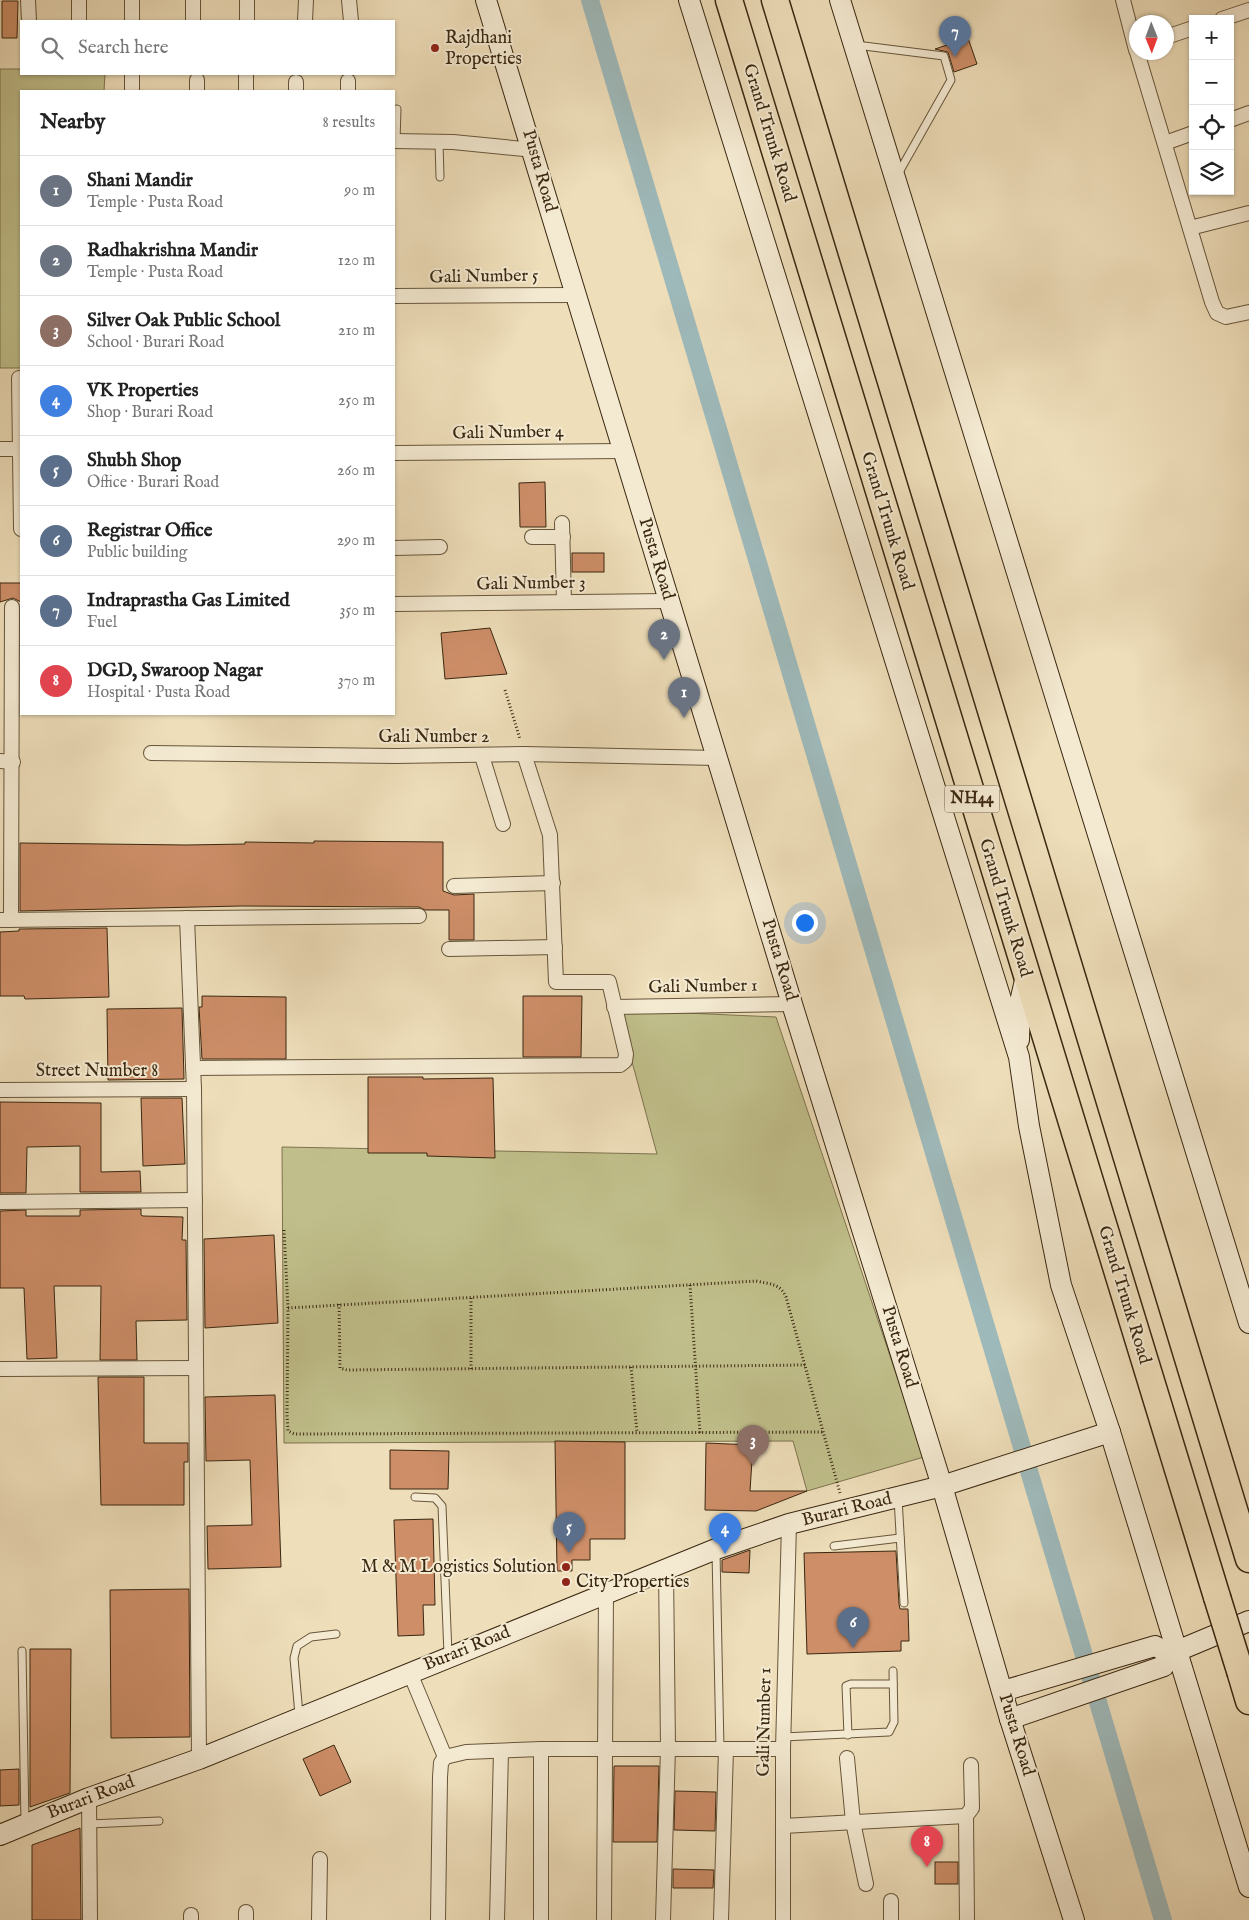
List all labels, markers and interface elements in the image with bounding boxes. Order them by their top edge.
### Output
north arrow [1129,15,1174,60]
map controls [1189,15,1234,195]
button: + [1189,15,1234,60]
pin: 7 [939,16,971,57]
search box [20,20,395,75]
place label: Rajdhani Properties [445,27,522,71]
icon: search [38,34,66,62]
text: Search here [78,36,169,60]
marker: Rajdhani Properties [429,42,441,54]
button: − [1189,60,1234,105]
street label: Grand Trunk Road [737,61,801,205]
button: locate [1189,105,1234,150]
text: Nearby [40,109,105,136]
text: 8 results [323,113,375,133]
street label: Pusta Road [516,127,562,215]
button: layers [1189,150,1234,195]
text: Shani Mandir [87,169,193,193]
text: 1 [53,181,59,201]
text: 90 m [344,181,375,201]
text: Temple · Pusta Road [87,193,223,213]
text: Radhakrishna Mandir [87,239,258,263]
text: 2 [52,251,60,271]
text: 120 m [338,251,375,271]
text: Temple · Pusta Road [87,263,223,283]
street label: Gali Number 5 [429,265,539,289]
text: Silver Oak Public School [87,309,280,333]
text: 3 [53,321,59,341]
text: 210 m [338,321,375,341]
text: School · Burari Road [87,333,224,353]
text: VK Properties [87,379,198,403]
text: 4 [52,391,60,411]
text: 250 m [338,391,375,411]
text: Shop · Burari Road [87,403,213,423]
street label: Gali Number 4 [452,421,564,445]
text: Shubh Shop [87,449,181,473]
street label: Grand Trunk Road [855,449,919,593]
text: 5 [53,461,59,481]
text: 260 m [337,461,375,481]
text: Office · Burari Road [87,473,219,493]
street label: Pusta Road [633,515,679,603]
text: Registrar Office [87,519,212,543]
text: 6 [53,531,59,551]
text: 290 m [337,531,375,551]
text: Public building [87,543,187,563]
street label: Gali Number 3 [476,572,586,596]
text: Indraprastha Gas Limited [87,589,290,613]
text: 7 [52,601,60,621]
text: 350 m [340,601,375,621]
text: Fuel [87,613,117,633]
pin: 2 [648,619,680,660]
text: DGD, Swaroop Nagar [87,659,263,683]
text: 8 [53,671,59,691]
text: 370 m [338,671,375,691]
pin: 1 [668,677,700,718]
text: Hospital · Pusta Road [87,683,230,703]
street label: Gali Number 2 [379,726,489,749]
road number: NH44 [944,786,1000,812]
street label: Grand Trunk Road [973,836,1037,980]
your location [792,910,818,936]
street label: Pusta Road [756,916,802,1004]
street label: Gali Number 1 [648,975,758,999]
street label: Street Number 8 [36,1060,158,1083]
street label: Grand Trunk Road [1092,1223,1156,1367]
street label: Pusta Road [876,1303,922,1391]
pin: 3 [737,1425,769,1466]
street label: Burari Road [800,1488,895,1532]
pin: 5 [553,1512,585,1553]
pin: 4 [709,1513,741,1554]
place label: M & M Logistics Solution [361,1556,556,1579]
marker: M & M Logistics Solution [560,1561,572,1573]
place label: City Properties [576,1571,689,1594]
marker: City Properties [560,1576,572,1588]
pin: 6 [837,1607,869,1648]
street label: Burari Road [420,1621,514,1677]
street label: Gali Number 1 [753,1667,777,1777]
street label: Pusta Road [993,1691,1039,1779]
street label: Burari Road [44,1771,138,1825]
pin: 8 [911,1826,943,1867]

